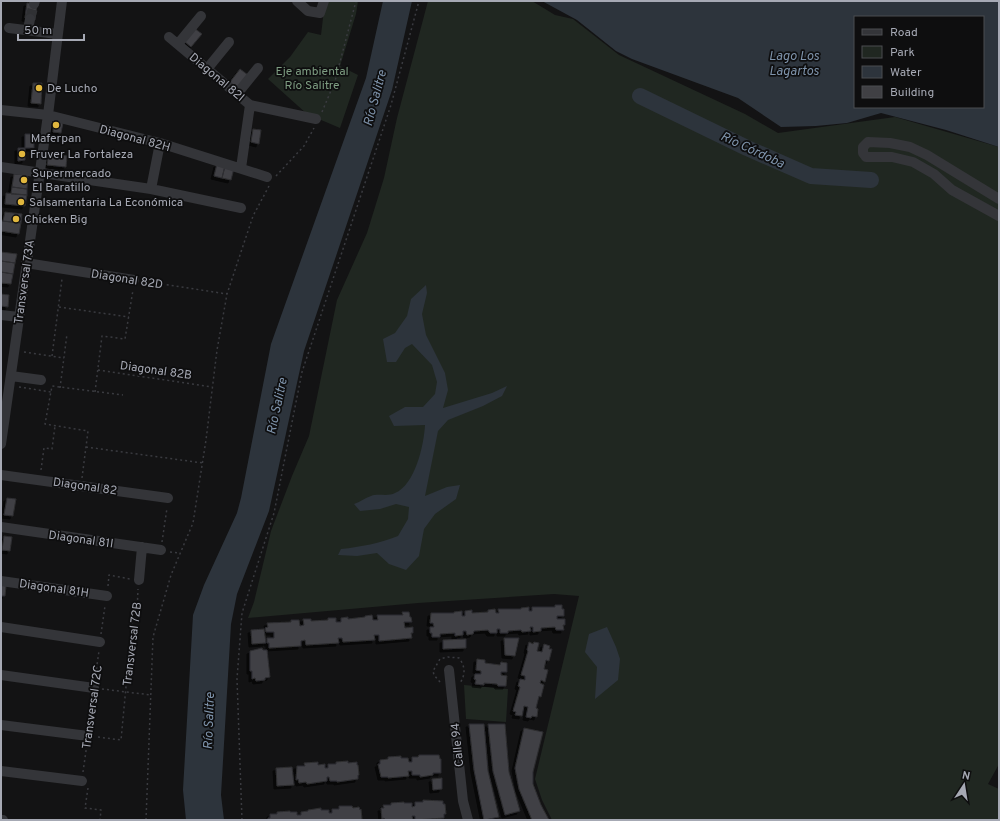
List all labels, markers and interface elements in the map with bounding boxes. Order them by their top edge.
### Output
scale bar [18,16,84,42]
legend [854,16,984,108]
text: 50 m [24,23,52,39]
text: Road [890,25,918,41]
text: Park [890,45,915,61]
water label: Lago Los Lagartos [769,49,819,80]
street label: Diagonal 82I [185,50,248,106]
park label: Eje ambiental Río Salitre [275,64,349,94]
text: Water [890,65,922,81]
water label: Río Salitre [361,68,391,128]
place label: De Lucho [47,81,98,97]
marker: De Lucho [34,83,44,93]
text: Building [890,85,934,101]
marker: Maferpan [51,120,61,130]
street label: Diagonal 82H [97,122,172,156]
water label: Río Córdoba [718,129,787,173]
place label: Maferpan [31,131,81,147]
place label: Fruver La Fortaleza [30,147,133,163]
marker: Fruver La Fortaleza [17,149,27,159]
place label: Supermercado El Baratillo [32,166,112,196]
marker: Supermercado El Baratillo [19,175,29,185]
place label: Salsamentaria La Económica [29,195,183,211]
marker: Salsamentaria La Económica [16,197,26,207]
place label: Chicken Big [24,212,87,228]
marker: Chicken Big [11,214,21,224]
street label: Transversal 73A [11,239,39,325]
street label: Diagonal 82D [90,266,164,294]
street label: Diagonal 82B [119,358,193,384]
water label: Río Salitre [264,376,292,436]
street label: Diagonal 82 [52,475,118,499]
street label: Diagonal 81I [47,528,114,552]
street label: Diagonal 81H [18,576,90,602]
street label: Transversal 72B [120,601,146,687]
street label: Transversal 72C [79,664,107,750]
water label: Río Salitre [201,692,219,750]
street label: Calle 94 [448,722,468,768]
north arrow [944,765,984,805]
text: N [961,769,971,784]

